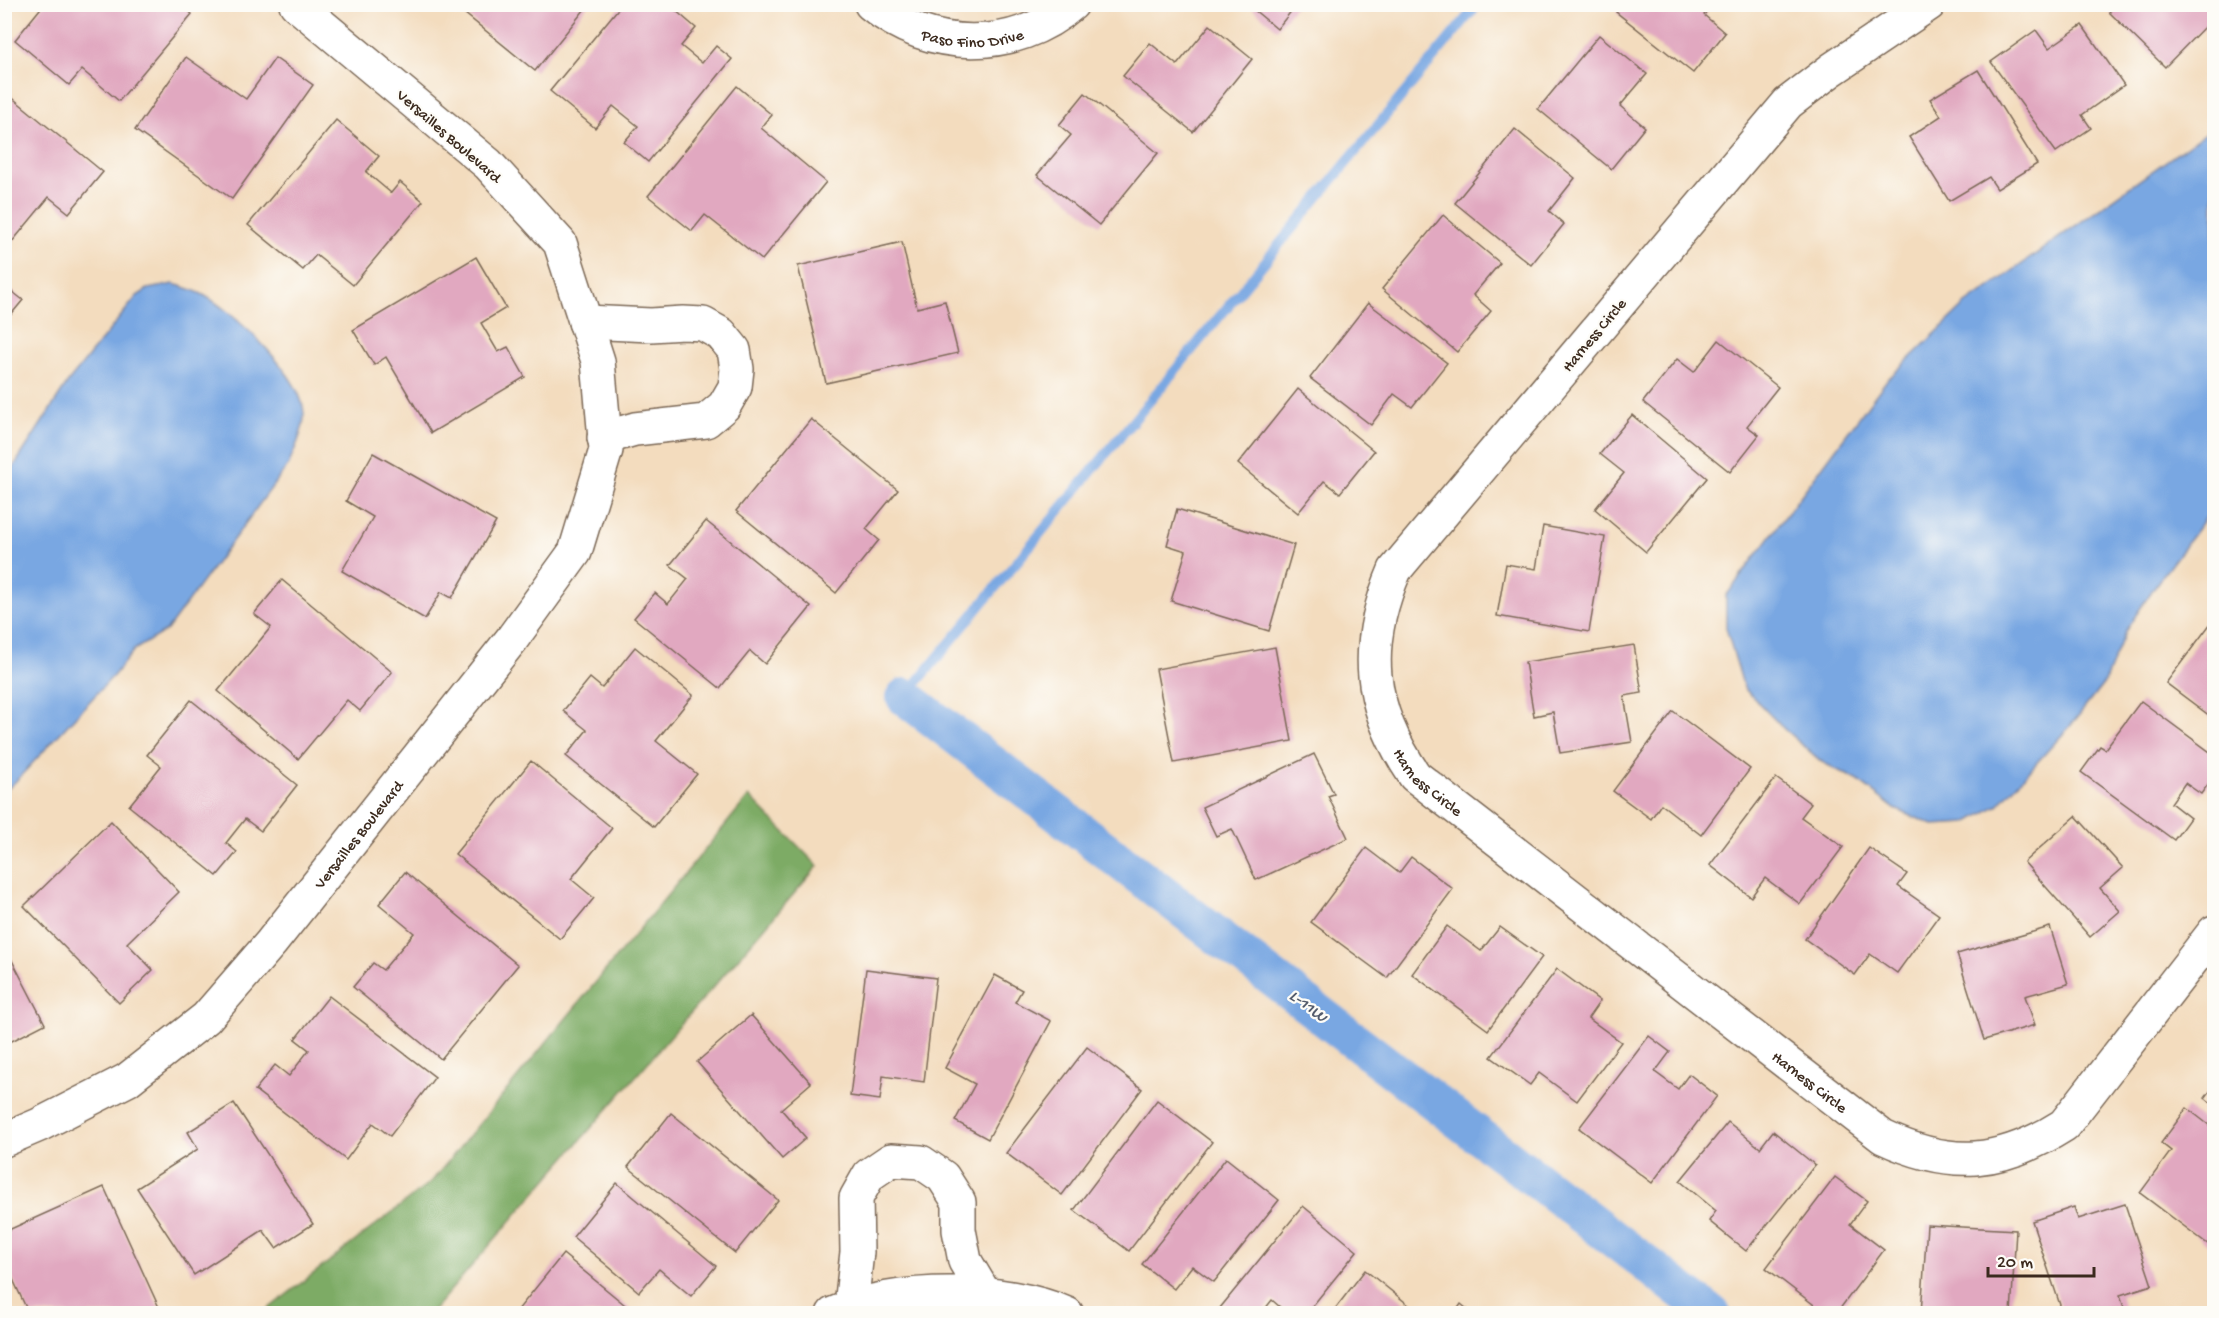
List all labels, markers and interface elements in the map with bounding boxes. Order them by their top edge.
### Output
street label: Paso Fino Drive [917,27,1027,54]
street label: Versailles Boulevard [391,86,505,189]
street label: Harness Circle [1559,295,1632,377]
street label: Harness Circle [1387,746,1466,822]
street label: Versailles Boulevard [311,777,410,895]
water label: L-11W [1284,986,1332,1029]
street label: Harness Circle [1767,1049,1850,1119]
scale bar [1988,1240,2094,1278]
text: 20 m [1997,1253,2033,1274]

